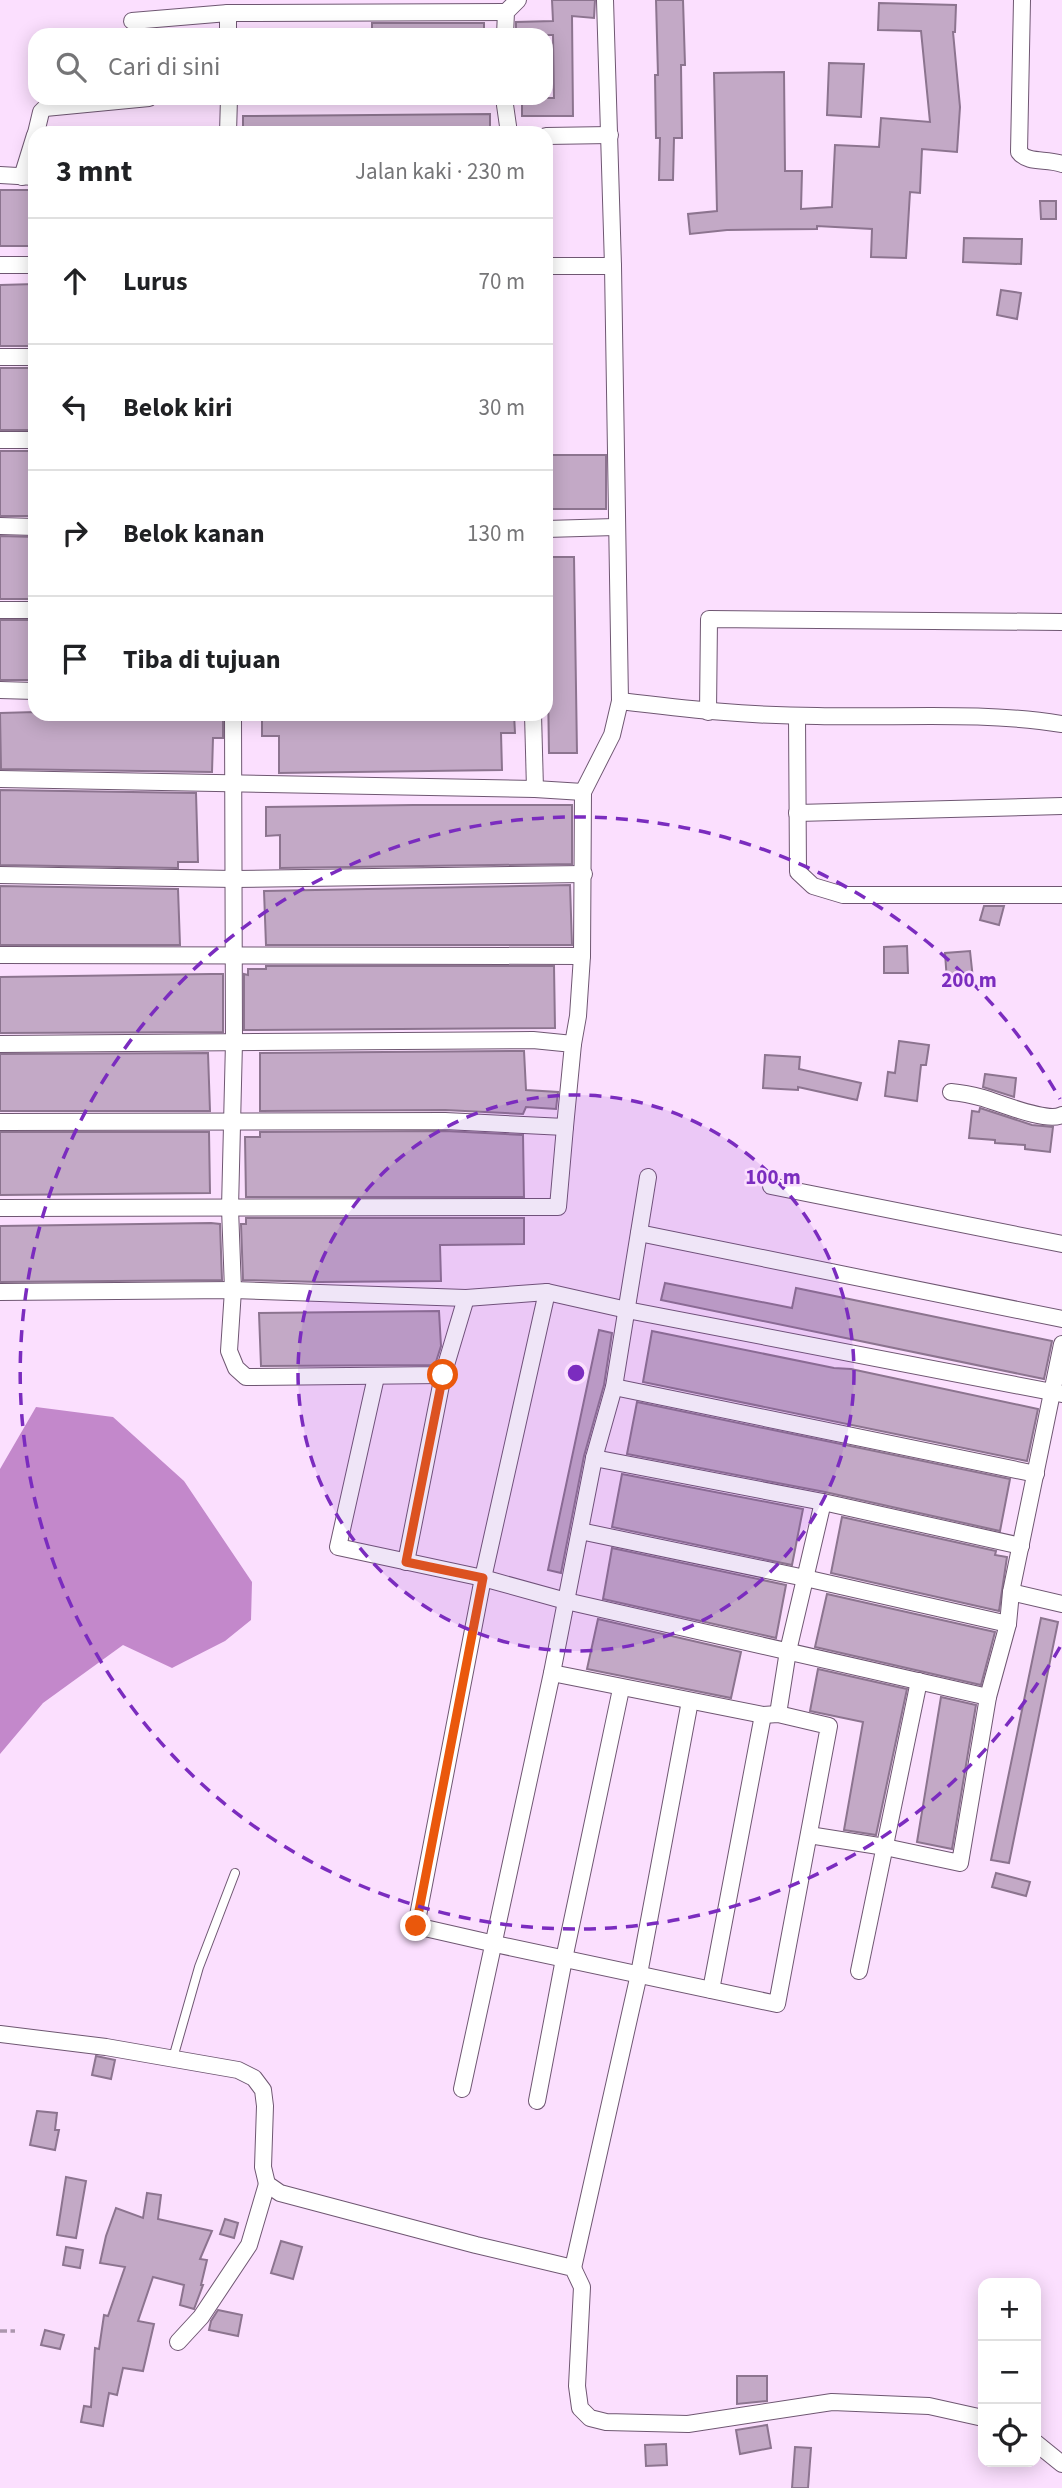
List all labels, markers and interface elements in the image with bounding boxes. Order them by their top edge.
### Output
search box [28,28,553,105]
icon: search [52,48,90,86]
text: Cari di sini [108,48,221,85]
text: 3 mnt [56,150,132,193]
text: Jalan kaki · 230 m [355,155,525,188]
icon: ahead [56,262,94,300]
text: Lurus [123,263,188,300]
text: 70 m [478,265,525,298]
icon: left [56,388,94,426]
text: Belok kiri [123,389,232,426]
text: 30 m [478,391,525,424]
icon: right [56,514,94,552]
text: Belok kanan [123,515,265,552]
text: 130 m [467,517,525,550]
icon: arrive [56,640,94,678]
text: Tiba di tujuan [123,641,281,678]
text: 200 m [941,965,997,995]
text: 100 m [745,1162,801,1192]
route start [427,1359,458,1390]
centre of rings [564,1361,588,1385]
route end [400,1910,431,1941]
map controls [978,2278,1041,2467]
button: + [978,2278,1041,2341]
button: − [978,2341,1041,2404]
button: locate [978,2404,1041,2467]

